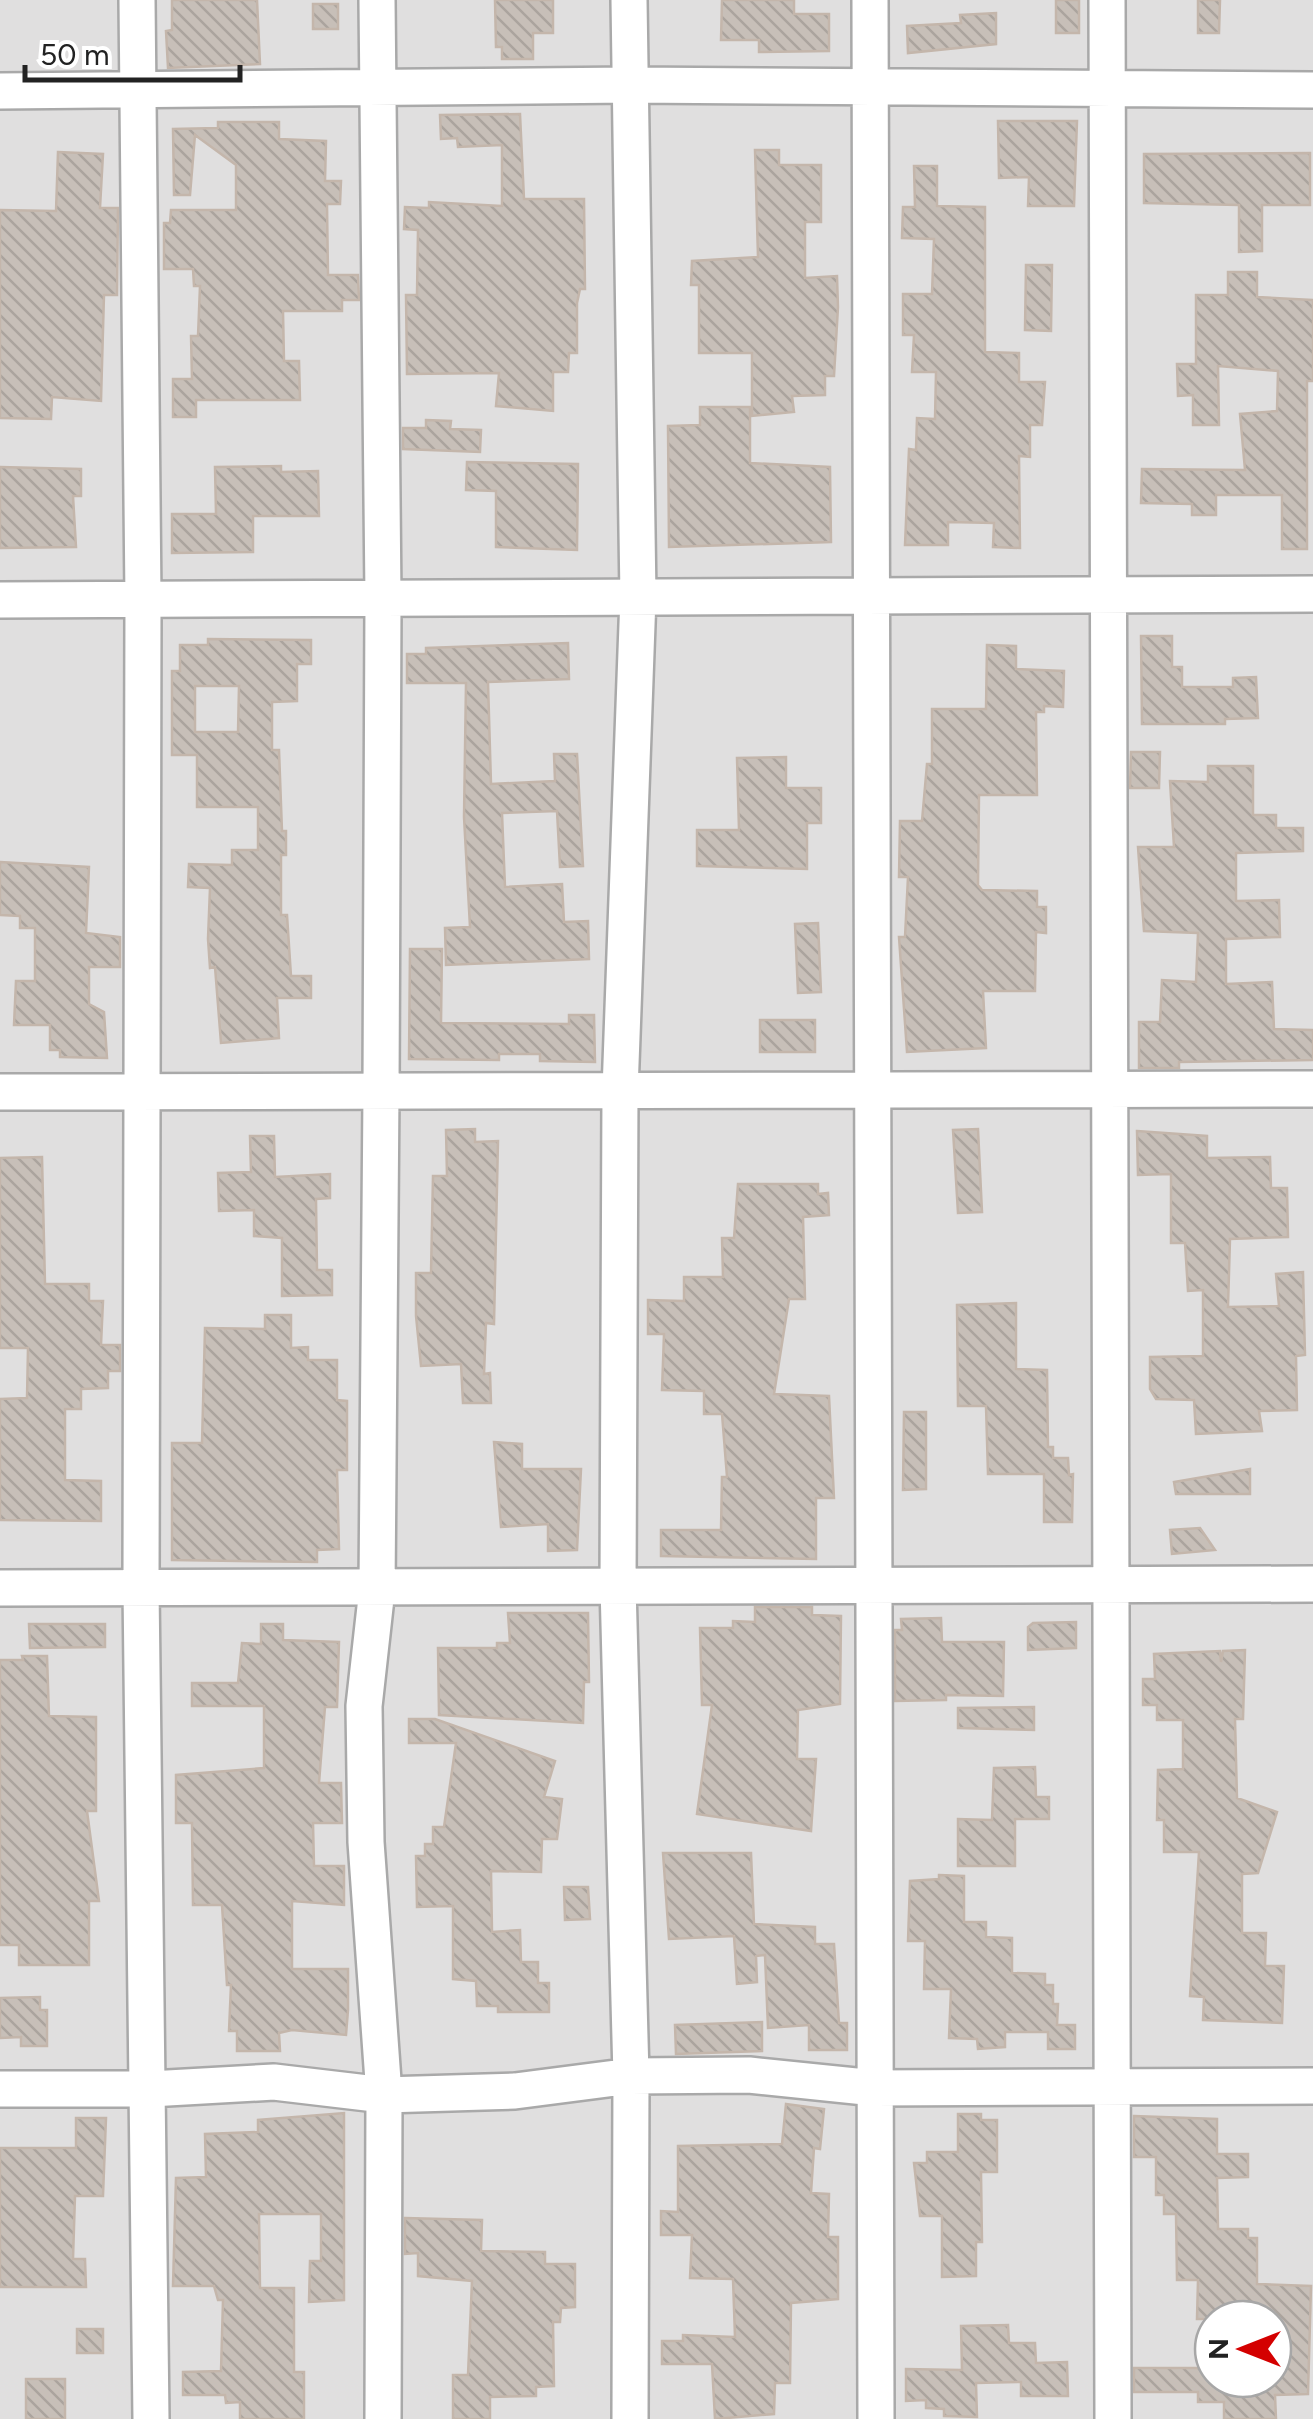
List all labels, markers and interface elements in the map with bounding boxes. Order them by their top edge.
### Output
scale bar [25,20,240,82]
text: 50 m [40,36,109,73]
north arrow [1193,2299,1293,2399]
text: N [1201,2338,1235,2360]

